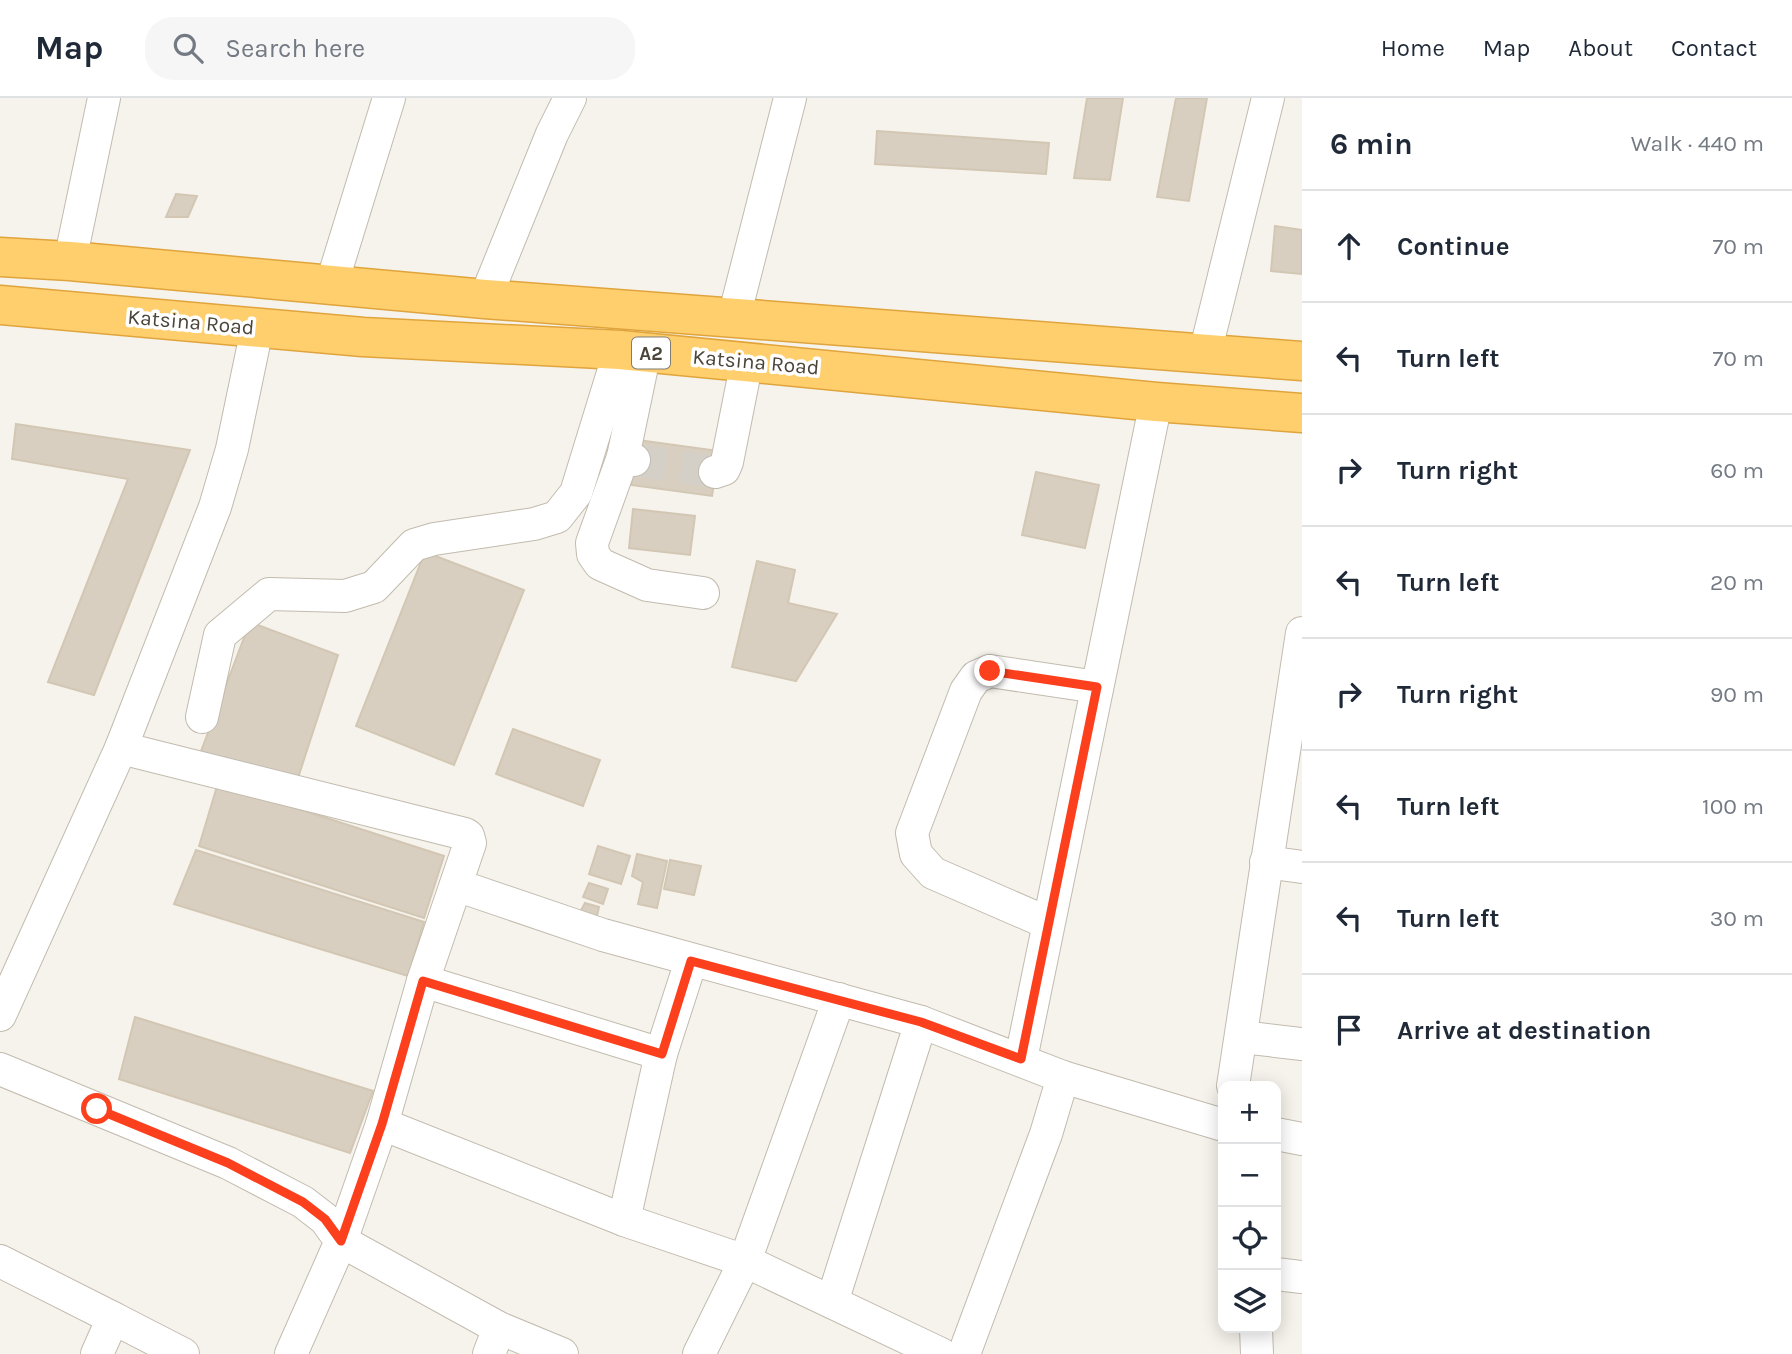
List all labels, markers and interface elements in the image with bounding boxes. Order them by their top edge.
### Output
search box [145,17,635,80]
text: Map [35,29,103,67]
icon: search [169,29,207,67]
text: Search here [225,33,365,64]
text: Home [1381,34,1445,62]
text: Map [1483,34,1530,62]
text: About [1568,34,1633,62]
text: Contact [1671,34,1757,62]
text: 6 min [1330,126,1413,162]
text: Walk · 440 m [1631,130,1764,157]
icon: ahead [1330,227,1368,265]
text: Continue [1397,231,1509,262]
text: 70 m [1713,233,1764,260]
street label: Katsina Road [127,305,255,339]
road number: A2 [632,338,670,368]
icon: left [1330,339,1368,377]
text: Turn left [1397,343,1499,374]
street label: Katsina Road [692,345,820,379]
text: 70 m [1713,345,1764,372]
icon: right [1330,451,1368,489]
text: Turn right [1397,455,1518,486]
text: 60 m [1710,457,1764,484]
icon: left [1330,563,1368,601]
text: Turn left [1397,567,1499,598]
text: 20 m [1710,569,1764,596]
route end [974,655,1005,686]
icon: right [1330,675,1368,713]
text: Turn right [1397,679,1518,710]
text: 90 m [1710,681,1764,708]
icon: left [1330,787,1368,825]
text: Turn left [1397,791,1499,822]
text: 100 m [1702,793,1764,820]
icon: left [1330,899,1368,937]
text: Turn left [1397,903,1499,934]
text: 30 m [1710,905,1764,932]
icon: arrive [1330,1011,1368,1049]
text: Arrive at destination [1397,1015,1651,1046]
map controls [1218,1081,1281,1333]
button: + [1218,1081,1281,1144]
route start [81,1093,112,1124]
button: − [1218,1144,1281,1207]
button: locate [1218,1207,1281,1270]
button: layers [1218,1270,1281,1333]

